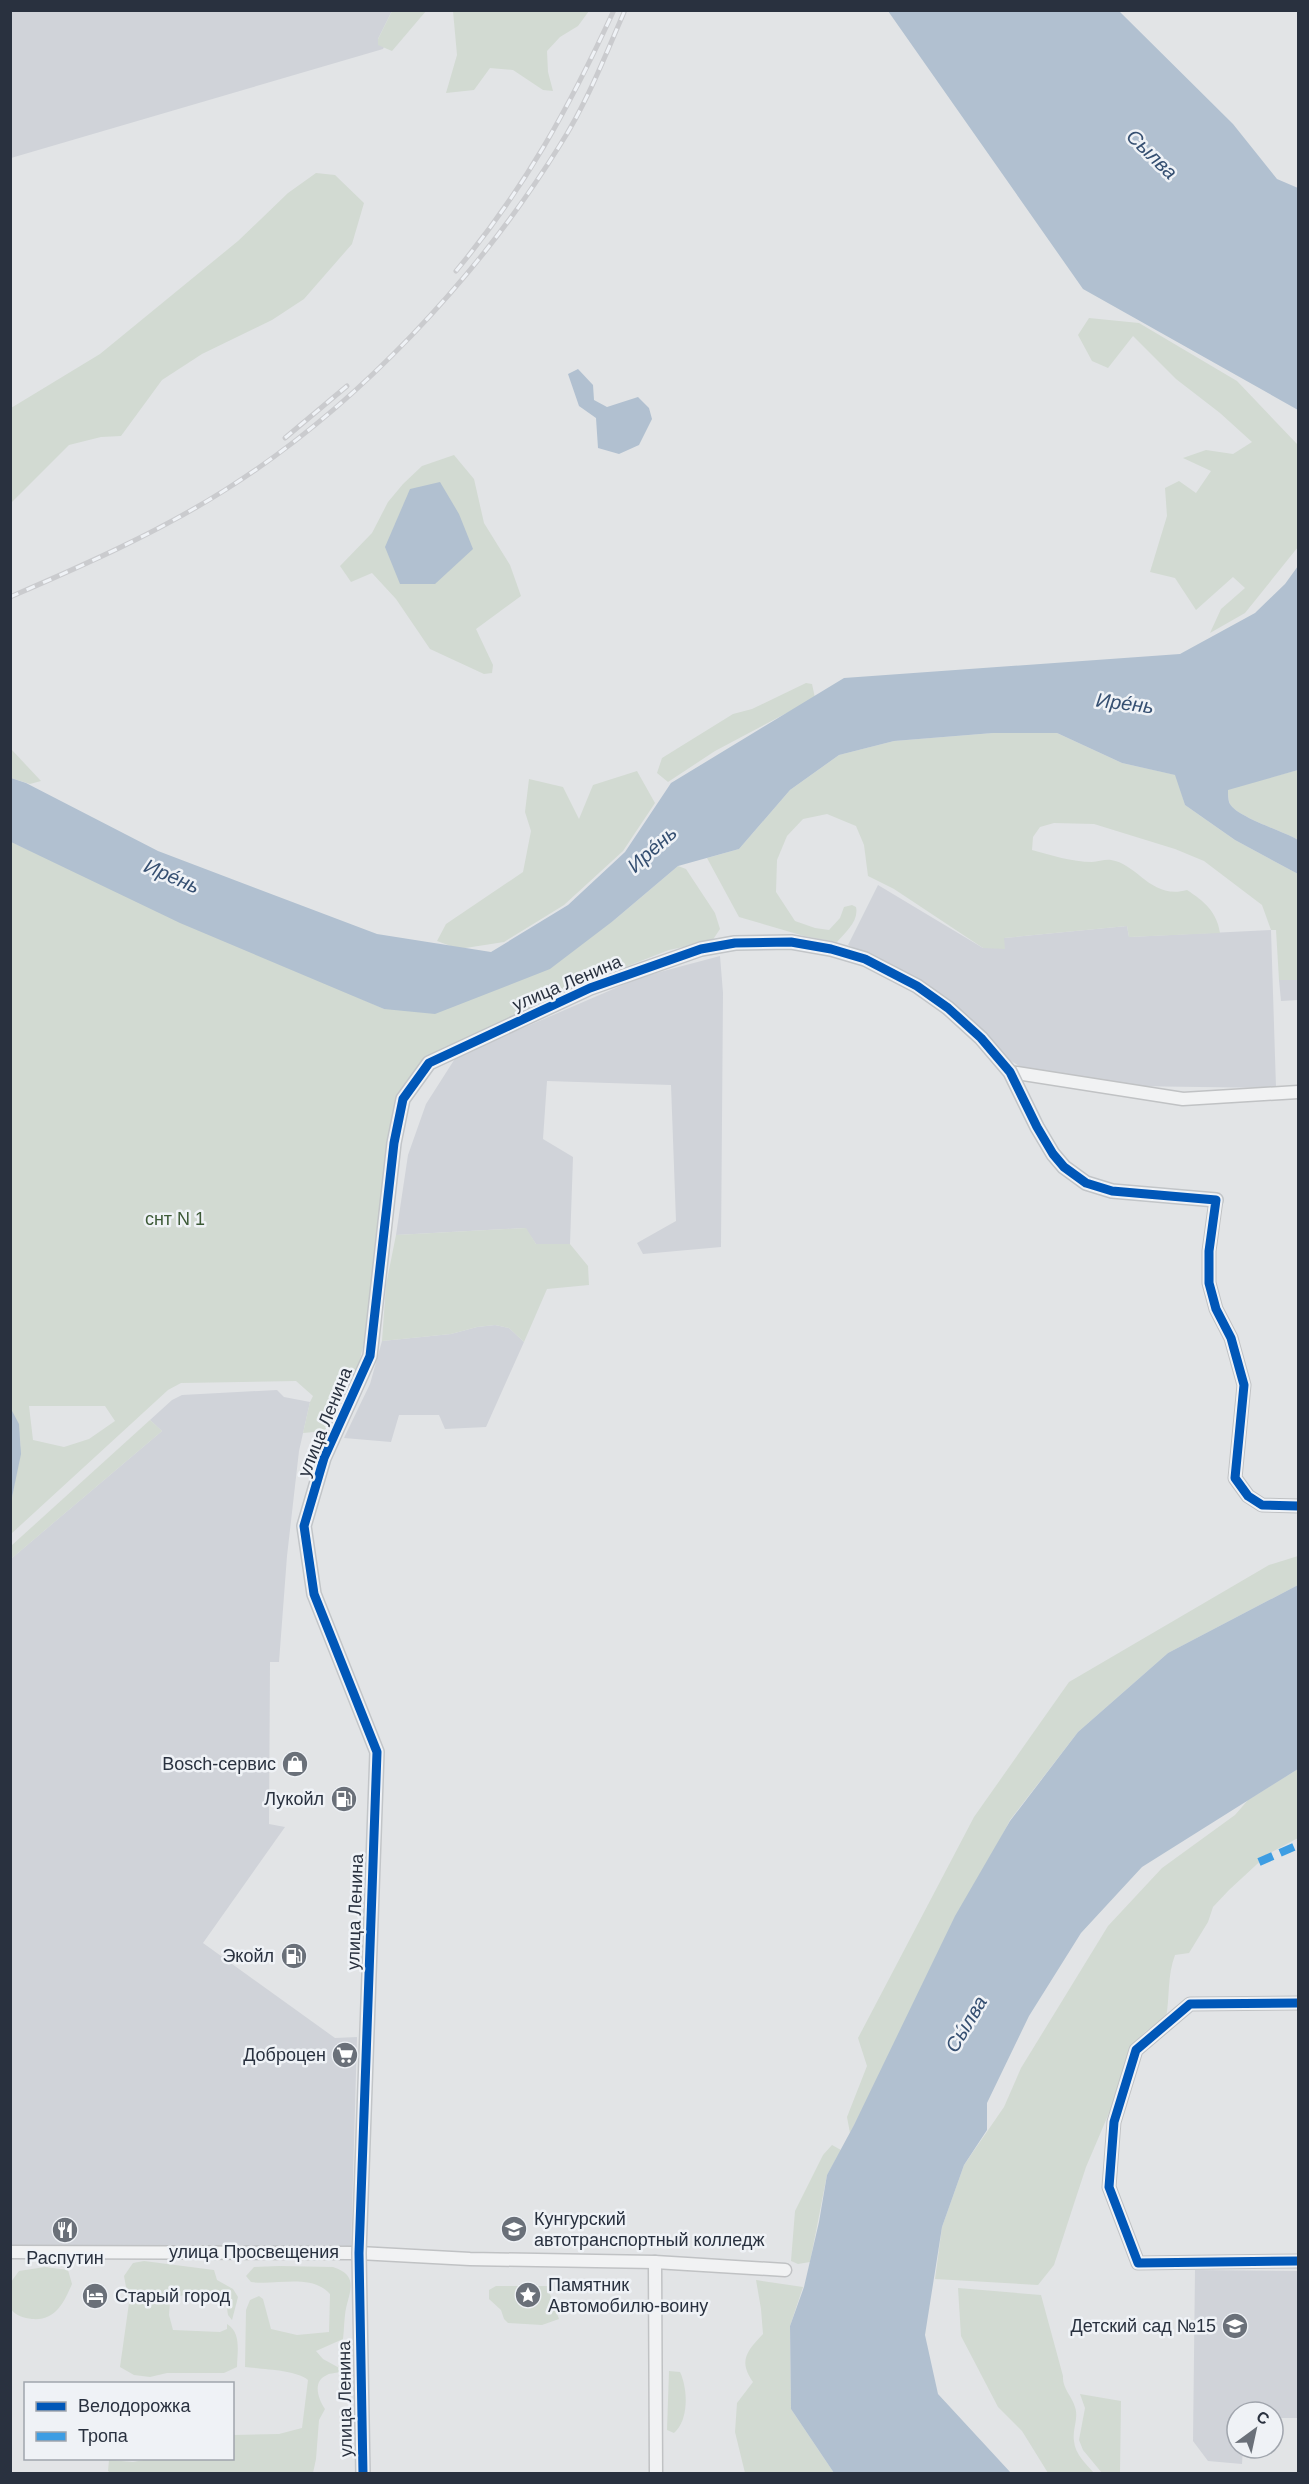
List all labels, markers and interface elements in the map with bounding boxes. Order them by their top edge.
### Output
water label: Сылва [1122,125,1182,183]
water label: Ире́нь [1095,689,1155,717]
water label: Ире́нь [623,821,681,877]
water label: Ире́нь [141,855,203,897]
street label: улица Ленина [510,951,625,1015]
park label: снт N 1 [145,1209,205,1229]
street label: улица Ленина [294,1363,356,1480]
shop icon: Bosch-сервис [280,1749,310,1779]
place label: Bosch-сервис [162,1754,276,1774]
fuel station icon: Лукойл [329,1784,359,1814]
place label: Лукойл [264,1789,324,1809]
street label: улица Ленина [343,1853,367,1970]
fuel station icon: Экойл [279,1941,309,1971]
place label: Экойл [222,1946,274,1966]
water label: Сы́лва [941,1992,991,2056]
supermarket icon: Доброцен [330,2040,360,2070]
place label: Доброцен [243,2045,326,2065]
place label: Кунгурский автотранспортный колледж [534,2209,764,2250]
school or university icon: Кунгурский автотранспортный колледж [499,2214,529,2244]
restaurant icon: Распутин [50,2215,80,2245]
street label: улица Просвещения [169,2242,339,2262]
place label: Распутин [26,2248,104,2268]
place label: Памятник Автомобилю-воину [548,2275,708,2316]
place icon: Памятник Автомобилю-воину [513,2280,543,2310]
hotel icon: Старый город [80,2281,110,2311]
place label: Старый город [115,2286,231,2306]
school or university icon: Детский сад №15 [1220,2311,1250,2341]
place label: Детский сад №15 [1071,2316,1216,2336]
street label: улица Ленина [334,2340,356,2457]
legend [24,2382,234,2460]
text: Велодорожка [78,2396,191,2416]
north arrow [1225,2400,1285,2460]
text: С [1253,2408,1273,2428]
text: Тропа [78,2426,129,2446]

